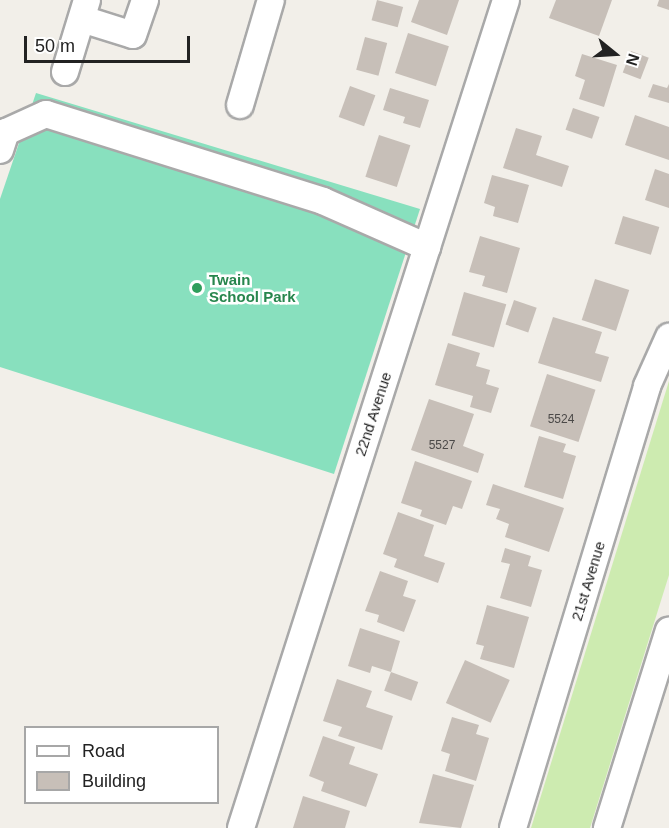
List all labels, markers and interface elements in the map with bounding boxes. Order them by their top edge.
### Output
scale bar [27,24,194,62]
north arrow [585,24,645,84]
text: 50 m [35,36,75,56]
text: N [623,52,642,68]
place label: Twain School Park [209,270,296,305]
marker: Twain School Park [190,281,204,295]
street label: 22nd Avenue [351,369,395,459]
house number: 5524 [548,413,574,427]
house number: 5527 [429,439,455,453]
street label: 21st Avenue [567,539,609,623]
legend [24,726,219,804]
text: Road [82,741,125,761]
text: Building [82,771,146,791]

